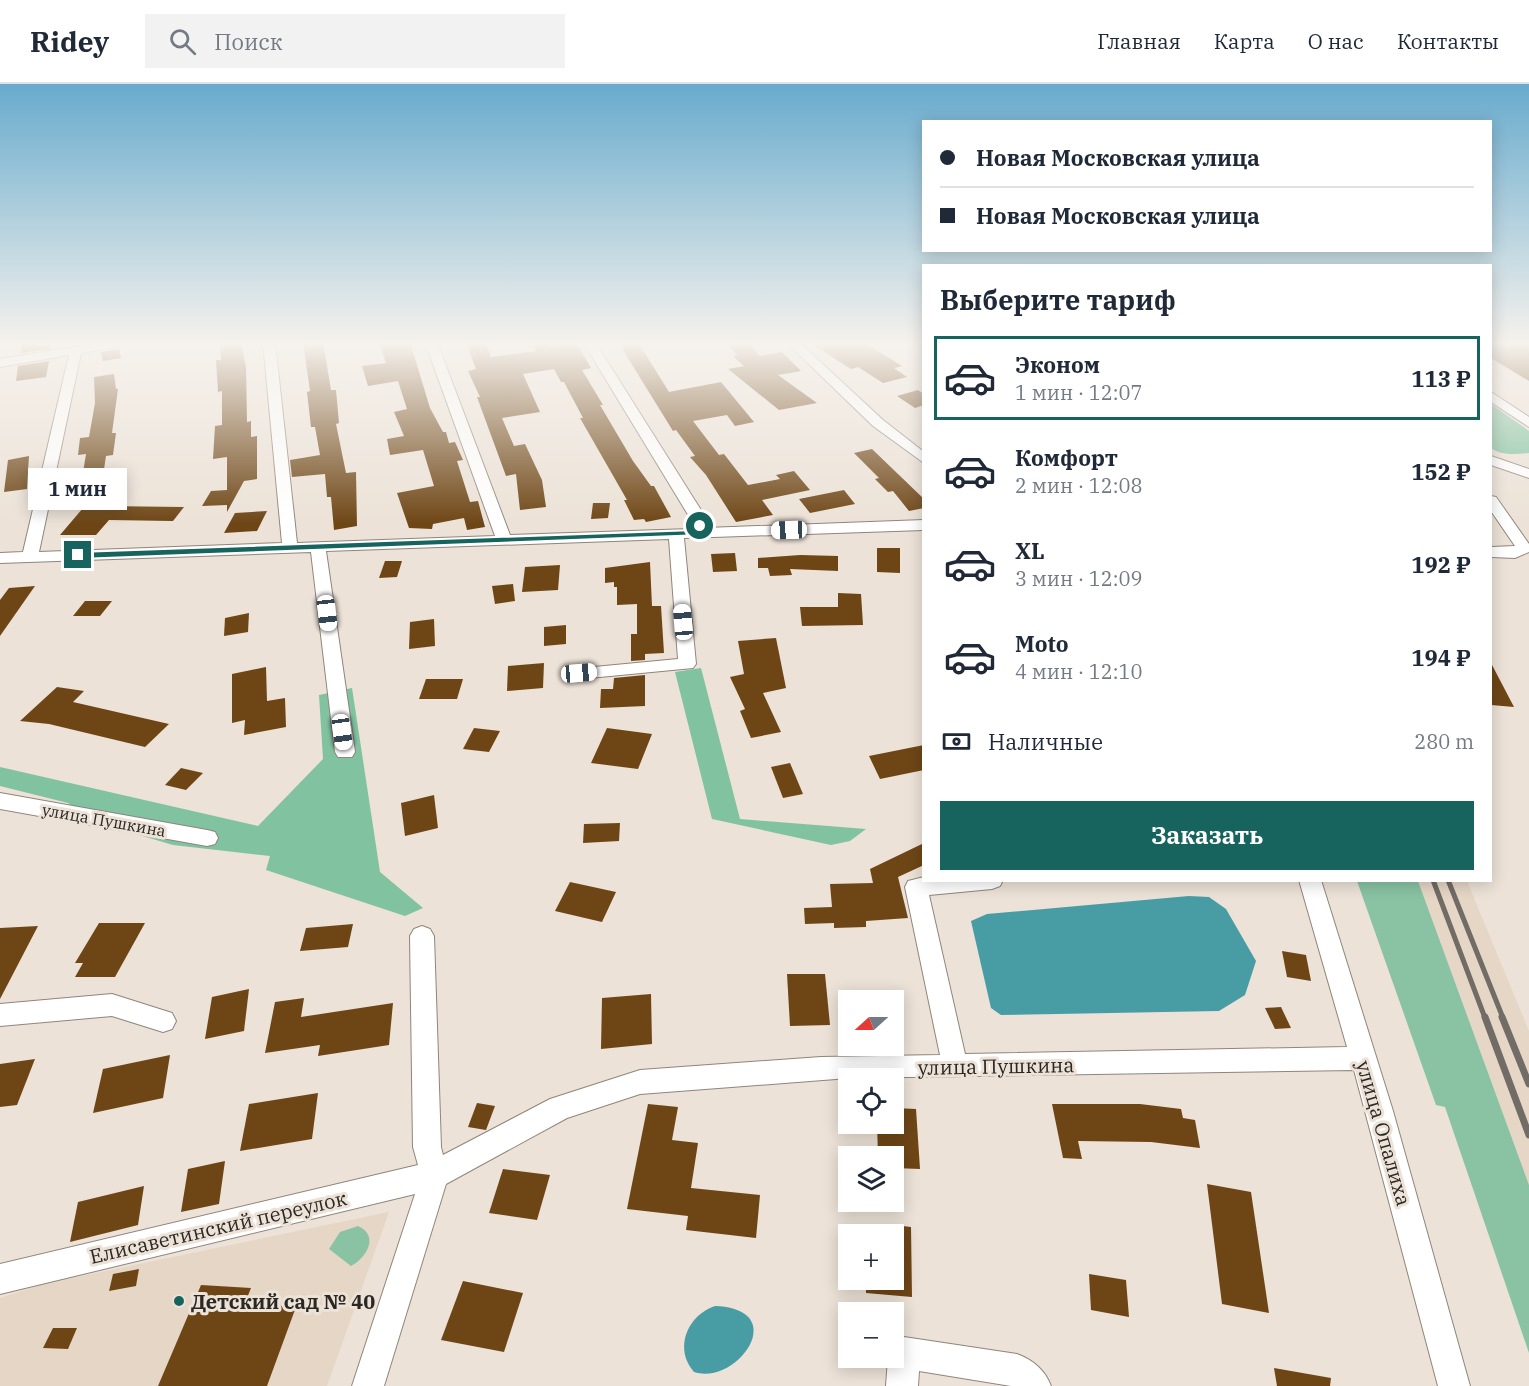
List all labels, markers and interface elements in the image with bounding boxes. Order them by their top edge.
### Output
search box [145,14,565,68]
text: Ridey [30,23,109,60]
icon: search [166,25,199,58]
text: Поиск [214,27,283,56]
text: Главная [1097,27,1181,55]
text: Карта [1214,27,1275,55]
text: О нас [1308,27,1364,55]
text: Контакты [1397,27,1499,55]
text: Новая Московская улица [976,143,1260,172]
text: Новая Московская улица [976,201,1260,230]
text: Выберите тариф [940,282,1176,317]
text: Эконом [1015,350,1100,379]
icon: car [943,351,997,405]
text: 113 ₽ [1411,364,1471,393]
text: 1 мин · 12:07 [1015,379,1143,406]
text: Комфорт [1015,443,1118,472]
icon: car [943,444,997,498]
text: 152 ₽ [1411,457,1471,486]
callout: 1 мин [28,468,128,510]
text: 2 мин · 12:08 [1015,472,1143,499]
text: 1 мин [48,475,107,502]
route start [686,512,713,539]
car [771,520,807,540]
text: XL [1015,536,1045,565]
icon: car [943,537,997,591]
route end [64,541,91,568]
text: 192 ₽ [1411,550,1471,579]
text: 3 мин · 12:09 [1015,565,1143,592]
car [316,594,338,632]
car [672,603,694,641]
text: Moto [1015,629,1069,658]
icon: car [943,630,997,684]
text: 194 ₽ [1411,643,1471,672]
text: 4 мин · 12:10 [1015,658,1143,685]
car [560,662,598,684]
car [331,713,353,751]
icon: cash [940,725,973,758]
text: Наличные [988,727,1103,756]
text: 280 m [1414,728,1474,755]
street label: улица Пушкина [41,799,168,841]
button: Заказать [940,801,1474,870]
north arrow [838,990,904,1056]
map controls [838,990,904,1368]
street label: улица Пушкина [917,1051,1075,1081]
street label: улица Опалиха [1350,1057,1418,1209]
button: locate [838,1068,904,1134]
button: layers [838,1146,904,1212]
street label: Елисаветинский переулок [87,1184,350,1270]
button: + [838,1224,904,1290]
place label: Детский сад № 40 [191,1288,375,1315]
marker: Детский сад № 40 [172,1294,186,1308]
button: − [838,1302,904,1368]

